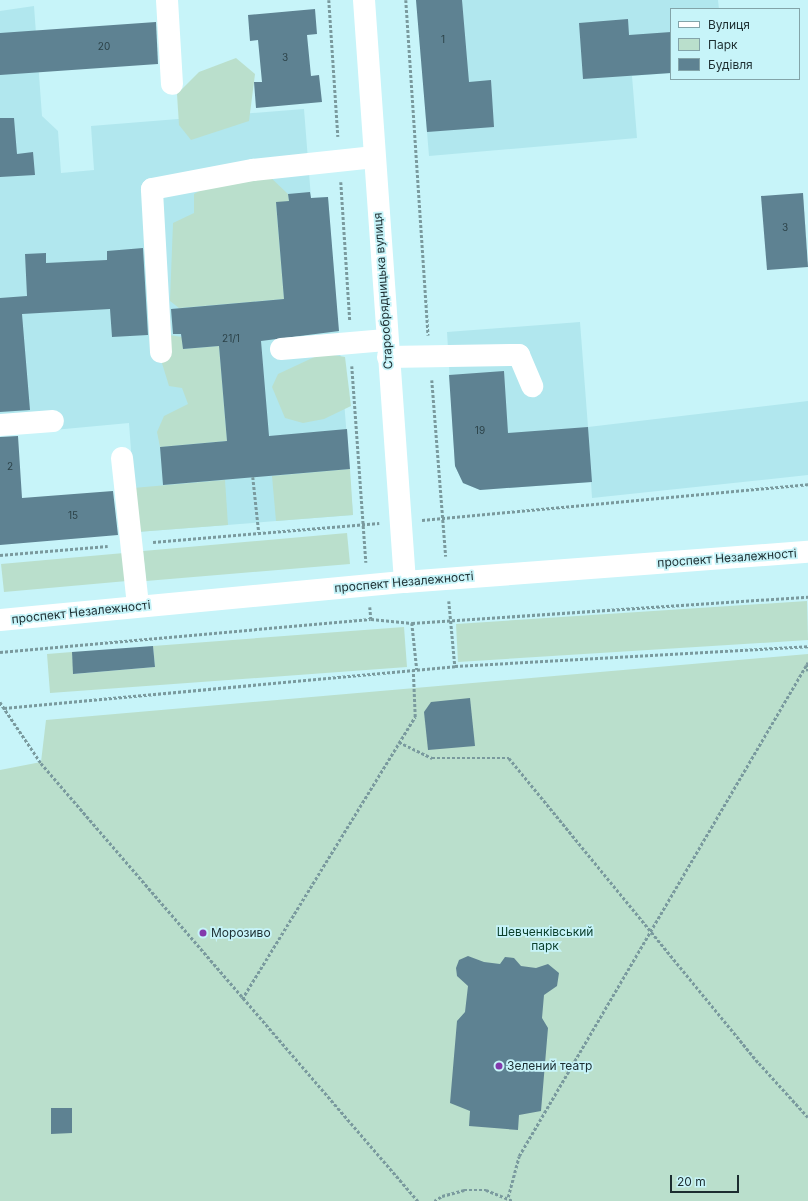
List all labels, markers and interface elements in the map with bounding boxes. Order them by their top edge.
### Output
legend [670,8,800,80]
text: Вулиця [708,17,750,32]
house number: 1 [441,34,445,46]
text: Парк [708,37,738,52]
house number: 20 [98,41,110,53]
house number: 3 [282,52,288,64]
text: Будівля [708,57,753,72]
street label: Старообрядницька вулиця [370,212,396,370]
house number: 3 [782,222,788,234]
house number: 21/1 [222,333,240,345]
house number: 19 [475,425,485,437]
house number: 2 [7,461,13,473]
house number: 15 [68,510,78,522]
street label: проспект Незалежності [657,546,797,570]
street label: проспект Незалежності [334,569,474,595]
street label: проспект Незалежності [11,598,151,626]
park label: Шевченківський парк [497,925,593,953]
place label: Морозиво [211,926,271,940]
marker: Морозиво [198,928,208,938]
place label: Зелений театр [507,1059,592,1073]
marker: Зелений театр [494,1061,504,1071]
scale bar [672,1167,741,1193]
text: 20 m [677,1174,706,1189]

